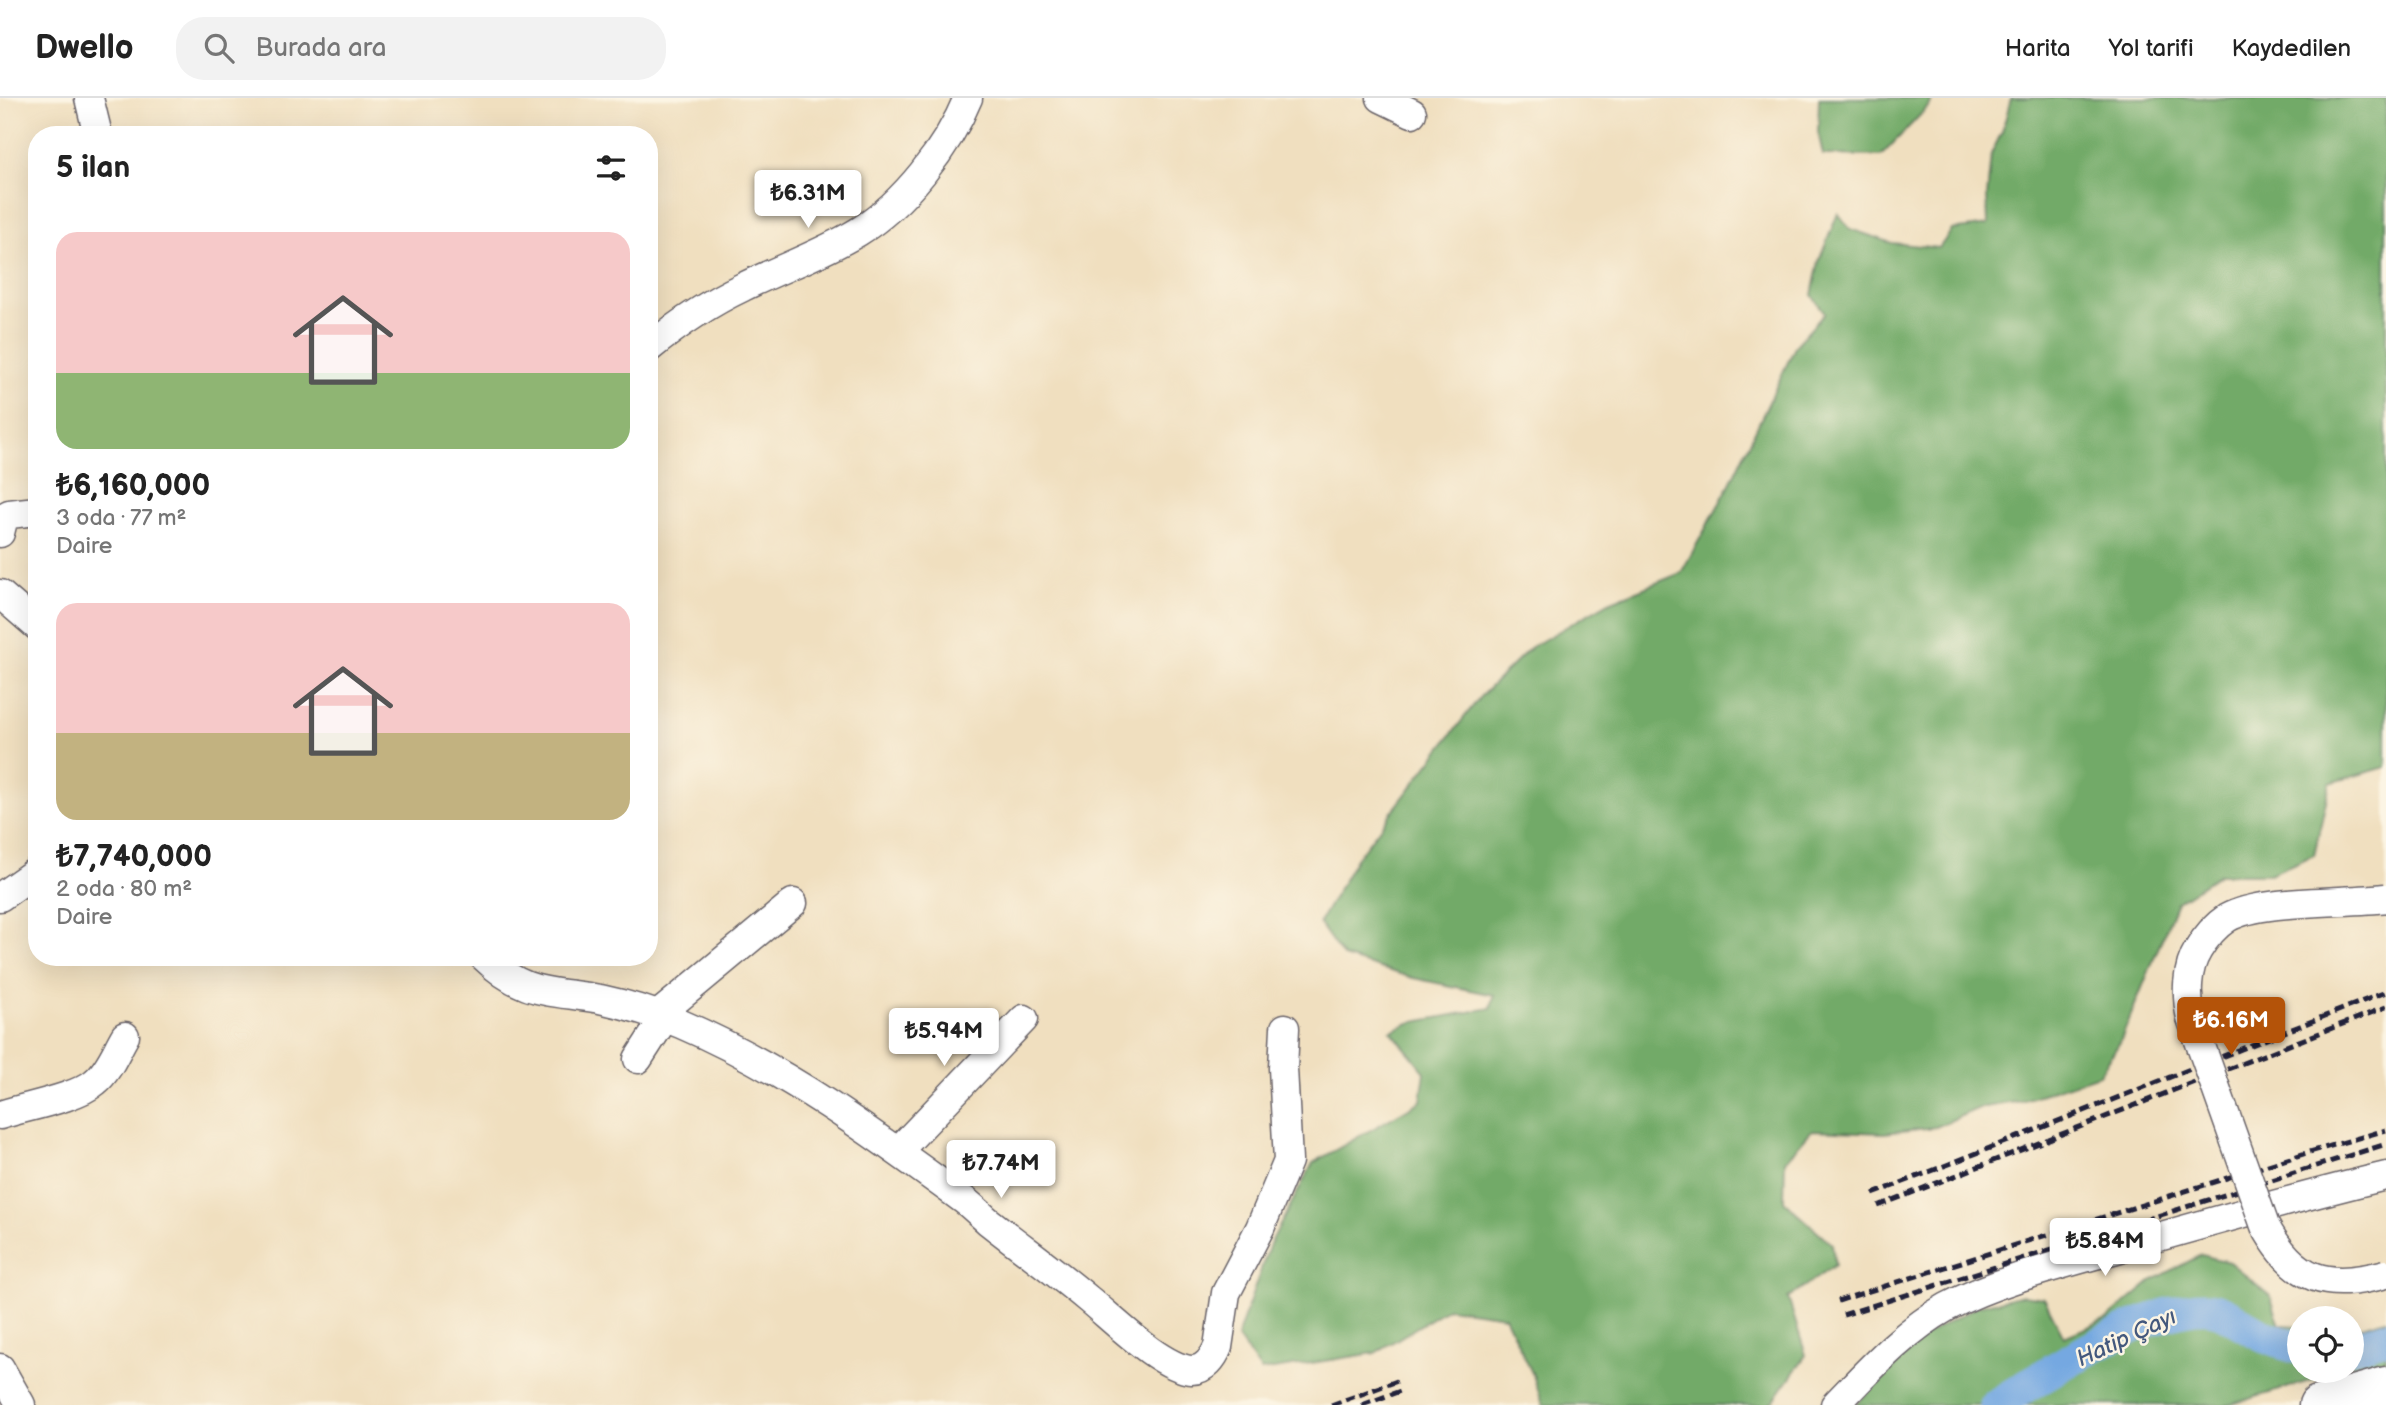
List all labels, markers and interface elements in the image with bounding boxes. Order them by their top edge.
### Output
search box [176,17,666,80]
text: Dwello [35,28,134,68]
icon: search [200,29,238,67]
text: Burada ara [256,33,386,64]
text: Harita [2005,34,2070,63]
text: Yol tarifi [2108,34,2194,63]
text: Kaydedilen [2232,34,2351,63]
icon: filters [592,149,630,187]
text: 5 ilan [56,150,130,186]
pin: ₺6.31M [751,170,865,230]
text: ₺6.31M [770,179,846,207]
icon: home [280,277,406,403]
text: ₺6,160,000 [56,468,210,504]
text: 3 oda · 77 m² [56,504,186,532]
text: Daire [56,532,112,560]
icon: home [280,648,406,774]
text: ₺7,740,000 [56,839,212,875]
text: 2 oda · 80 m² [56,875,192,903]
text: Daire [56,903,112,931]
pin: ₺6.16M [2174,998,2288,1057]
text: ₺6.16M [2193,1006,2269,1034]
pin: ₺5.94M [887,1009,1001,1068]
text: ₺5.94M [905,1017,983,1045]
pin: ₺7.74M [944,1140,1058,1200]
text: ₺7.74M [963,1149,1039,1177]
pin: ₺5.84M [2048,1218,2162,1278]
text: ₺5.84M [2066,1227,2144,1255]
water label: Hatip Çayı [2072,1303,2181,1373]
map controls [2287,1306,2364,1383]
button: locate [2287,1306,2364,1383]

